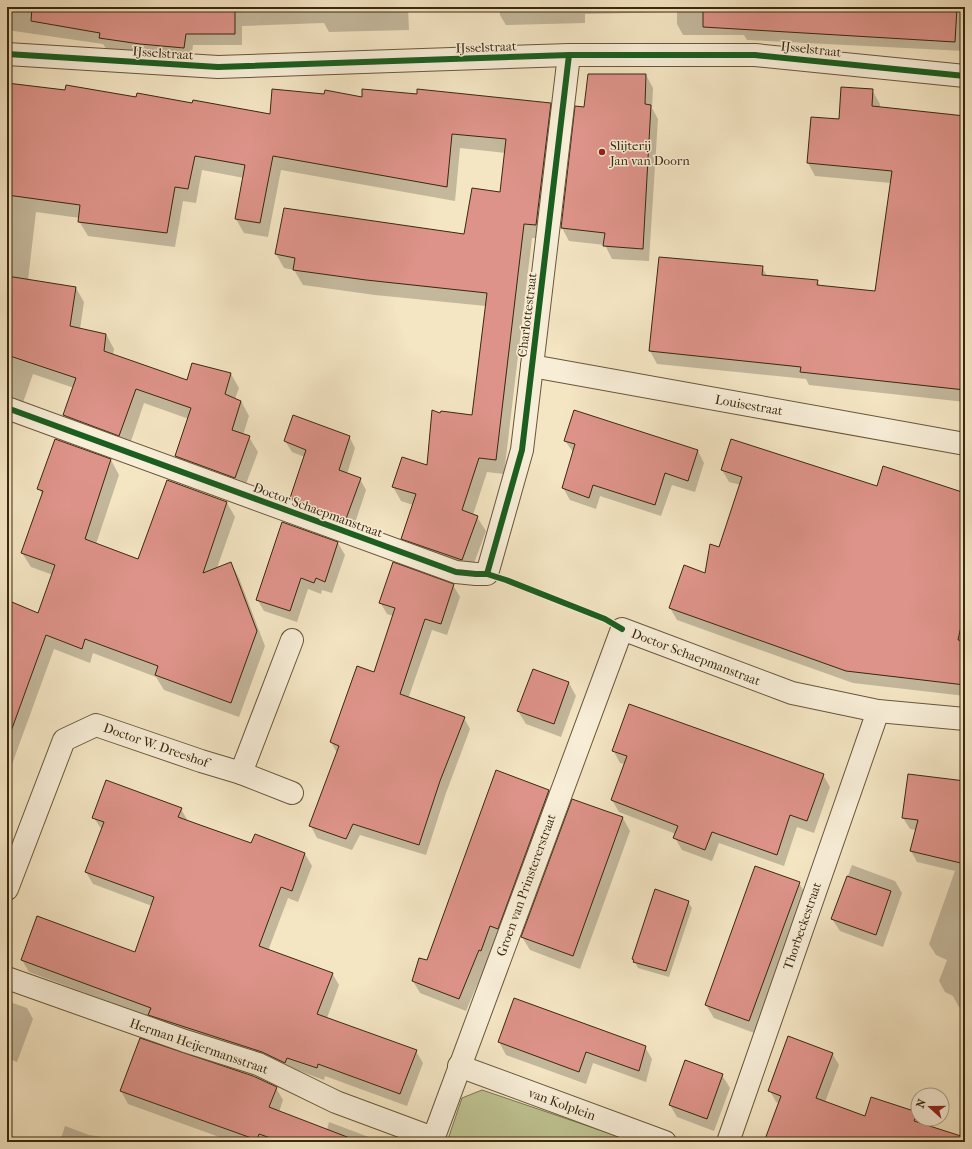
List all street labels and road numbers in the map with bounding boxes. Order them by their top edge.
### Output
street label: IJsselstraat [455,38,517,56]
street label: IJsselstraat [780,38,842,60]
street label: IJsselstraat [132,43,194,63]
street label: Charlottestraat [514,272,540,358]
street label: Louisestraat [714,392,784,418]
street label: Doctor Schaepmanstraat [251,480,385,541]
street label: Doctor Schaepmanstraat [629,625,763,689]
street label: Doctor W. Dreeshof [102,720,213,771]
street label: Groen van Prinstererstraat [493,811,559,958]
street label: Thorbeckestraat [780,880,824,972]
street label: Herman Heijermansstraat [128,1015,271,1077]
street label: van Kolplein [526,1085,598,1123]

